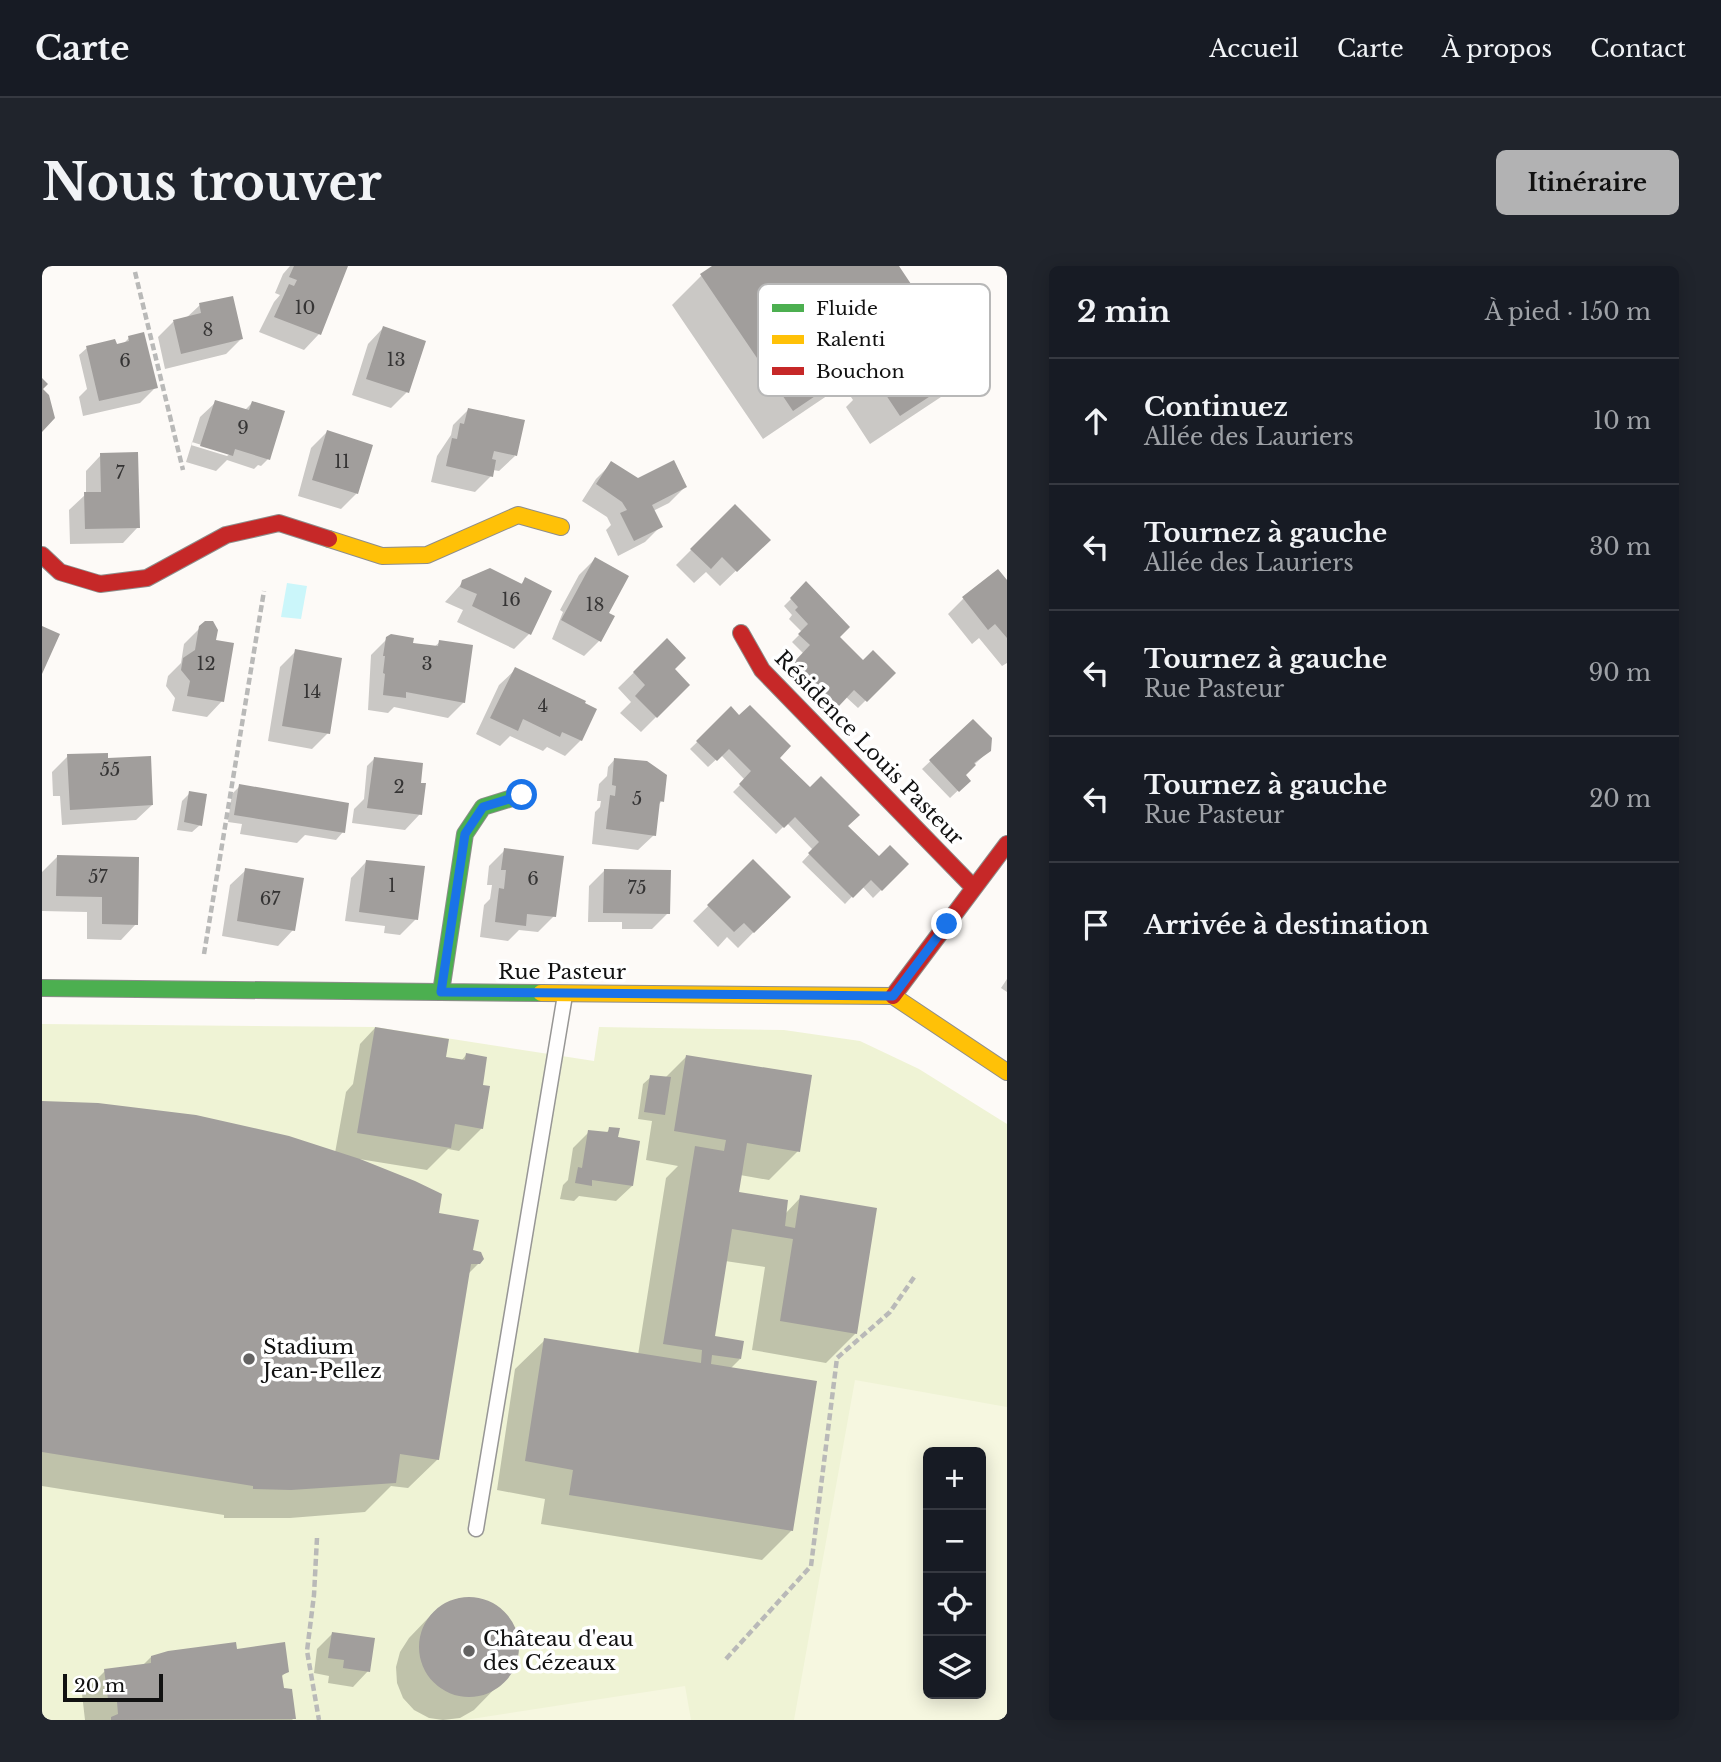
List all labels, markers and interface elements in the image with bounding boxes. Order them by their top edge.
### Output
text: Carte [35,28,129,69]
text: Accueil [1209,34,1299,63]
text: Carte [1337,34,1404,63]
text: À propos [1442,34,1552,63]
text: Contact [1590,34,1686,63]
button: Itinéraire [1496,150,1679,215]
text: Nous trouver [42,152,382,213]
legend [758,284,990,396]
text: 2 min [1077,293,1170,330]
house number: 10 [295,297,315,319]
text: Fluide [816,297,878,320]
text: À pied · 150 m [1485,298,1651,326]
house number: 8 [203,319,213,341]
text: Ralenti [816,328,886,351]
house number: 13 [386,349,406,371]
house number: 6 [119,350,131,372]
text: Bouchon [816,360,905,383]
text: Continuez [1144,391,1288,423]
icon: ahead [1077,402,1115,440]
text: 10 m [1593,407,1651,435]
house number: 9 [237,417,249,439]
text: Allée des Lauriers [1144,423,1354,451]
house number: 11 [334,451,350,473]
house number: 7 [115,462,125,484]
text: Tournez à gauche [1144,517,1387,549]
icon: left [1077,528,1115,566]
text: 30 m [1589,533,1651,561]
text: Allée des Lauriers [1144,549,1354,577]
house number: 16 [501,589,521,611]
house number: 18 [586,594,604,616]
text: Tournez à gauche [1144,643,1387,675]
street label: Résidence Louis Pasteur [769,645,969,851]
house number: 12 [196,653,216,675]
house number: 3 [421,653,433,675]
icon: left [1077,654,1115,692]
text: 90 m [1589,659,1651,687]
text: Rue Pasteur [1144,675,1284,703]
house number: 14 [303,681,321,703]
house number: 4 [538,695,548,717]
house number: 55 [100,759,120,781]
text: Tournez à gauche [1144,769,1387,801]
house number: 2 [393,776,405,798]
route start [506,779,537,810]
icon: left [1077,780,1115,818]
text: 20 m [1589,785,1651,813]
house number: 5 [632,788,642,810]
text: Rue Pasteur [1144,801,1284,829]
house number: 57 [88,866,109,888]
house number: 6 [527,868,539,890]
house number: 1 [388,875,396,897]
house number: 75 [627,877,647,899]
house number: 67 [260,888,281,910]
icon: arrive [1077,906,1115,944]
route end [931,908,962,939]
text: Arrivée à destination [1144,909,1429,941]
street label: Rue Pasteur [498,959,626,985]
place label: Stadium Jean-Pellez [260,1334,382,1384]
marker: Stadium Jean-Pellez [241,1351,257,1367]
map controls [923,1447,986,1699]
button: + [923,1447,986,1510]
button: − [923,1510,986,1573]
button: locate [923,1573,986,1636]
place label: Château d'eau des Cézeaux [483,1626,634,1676]
button: layers [923,1636,986,1699]
marker: Château d'eau des Cézeaux [461,1643,477,1659]
scale bar [63,1671,163,1703]
text: 20 m [74,1674,125,1697]

